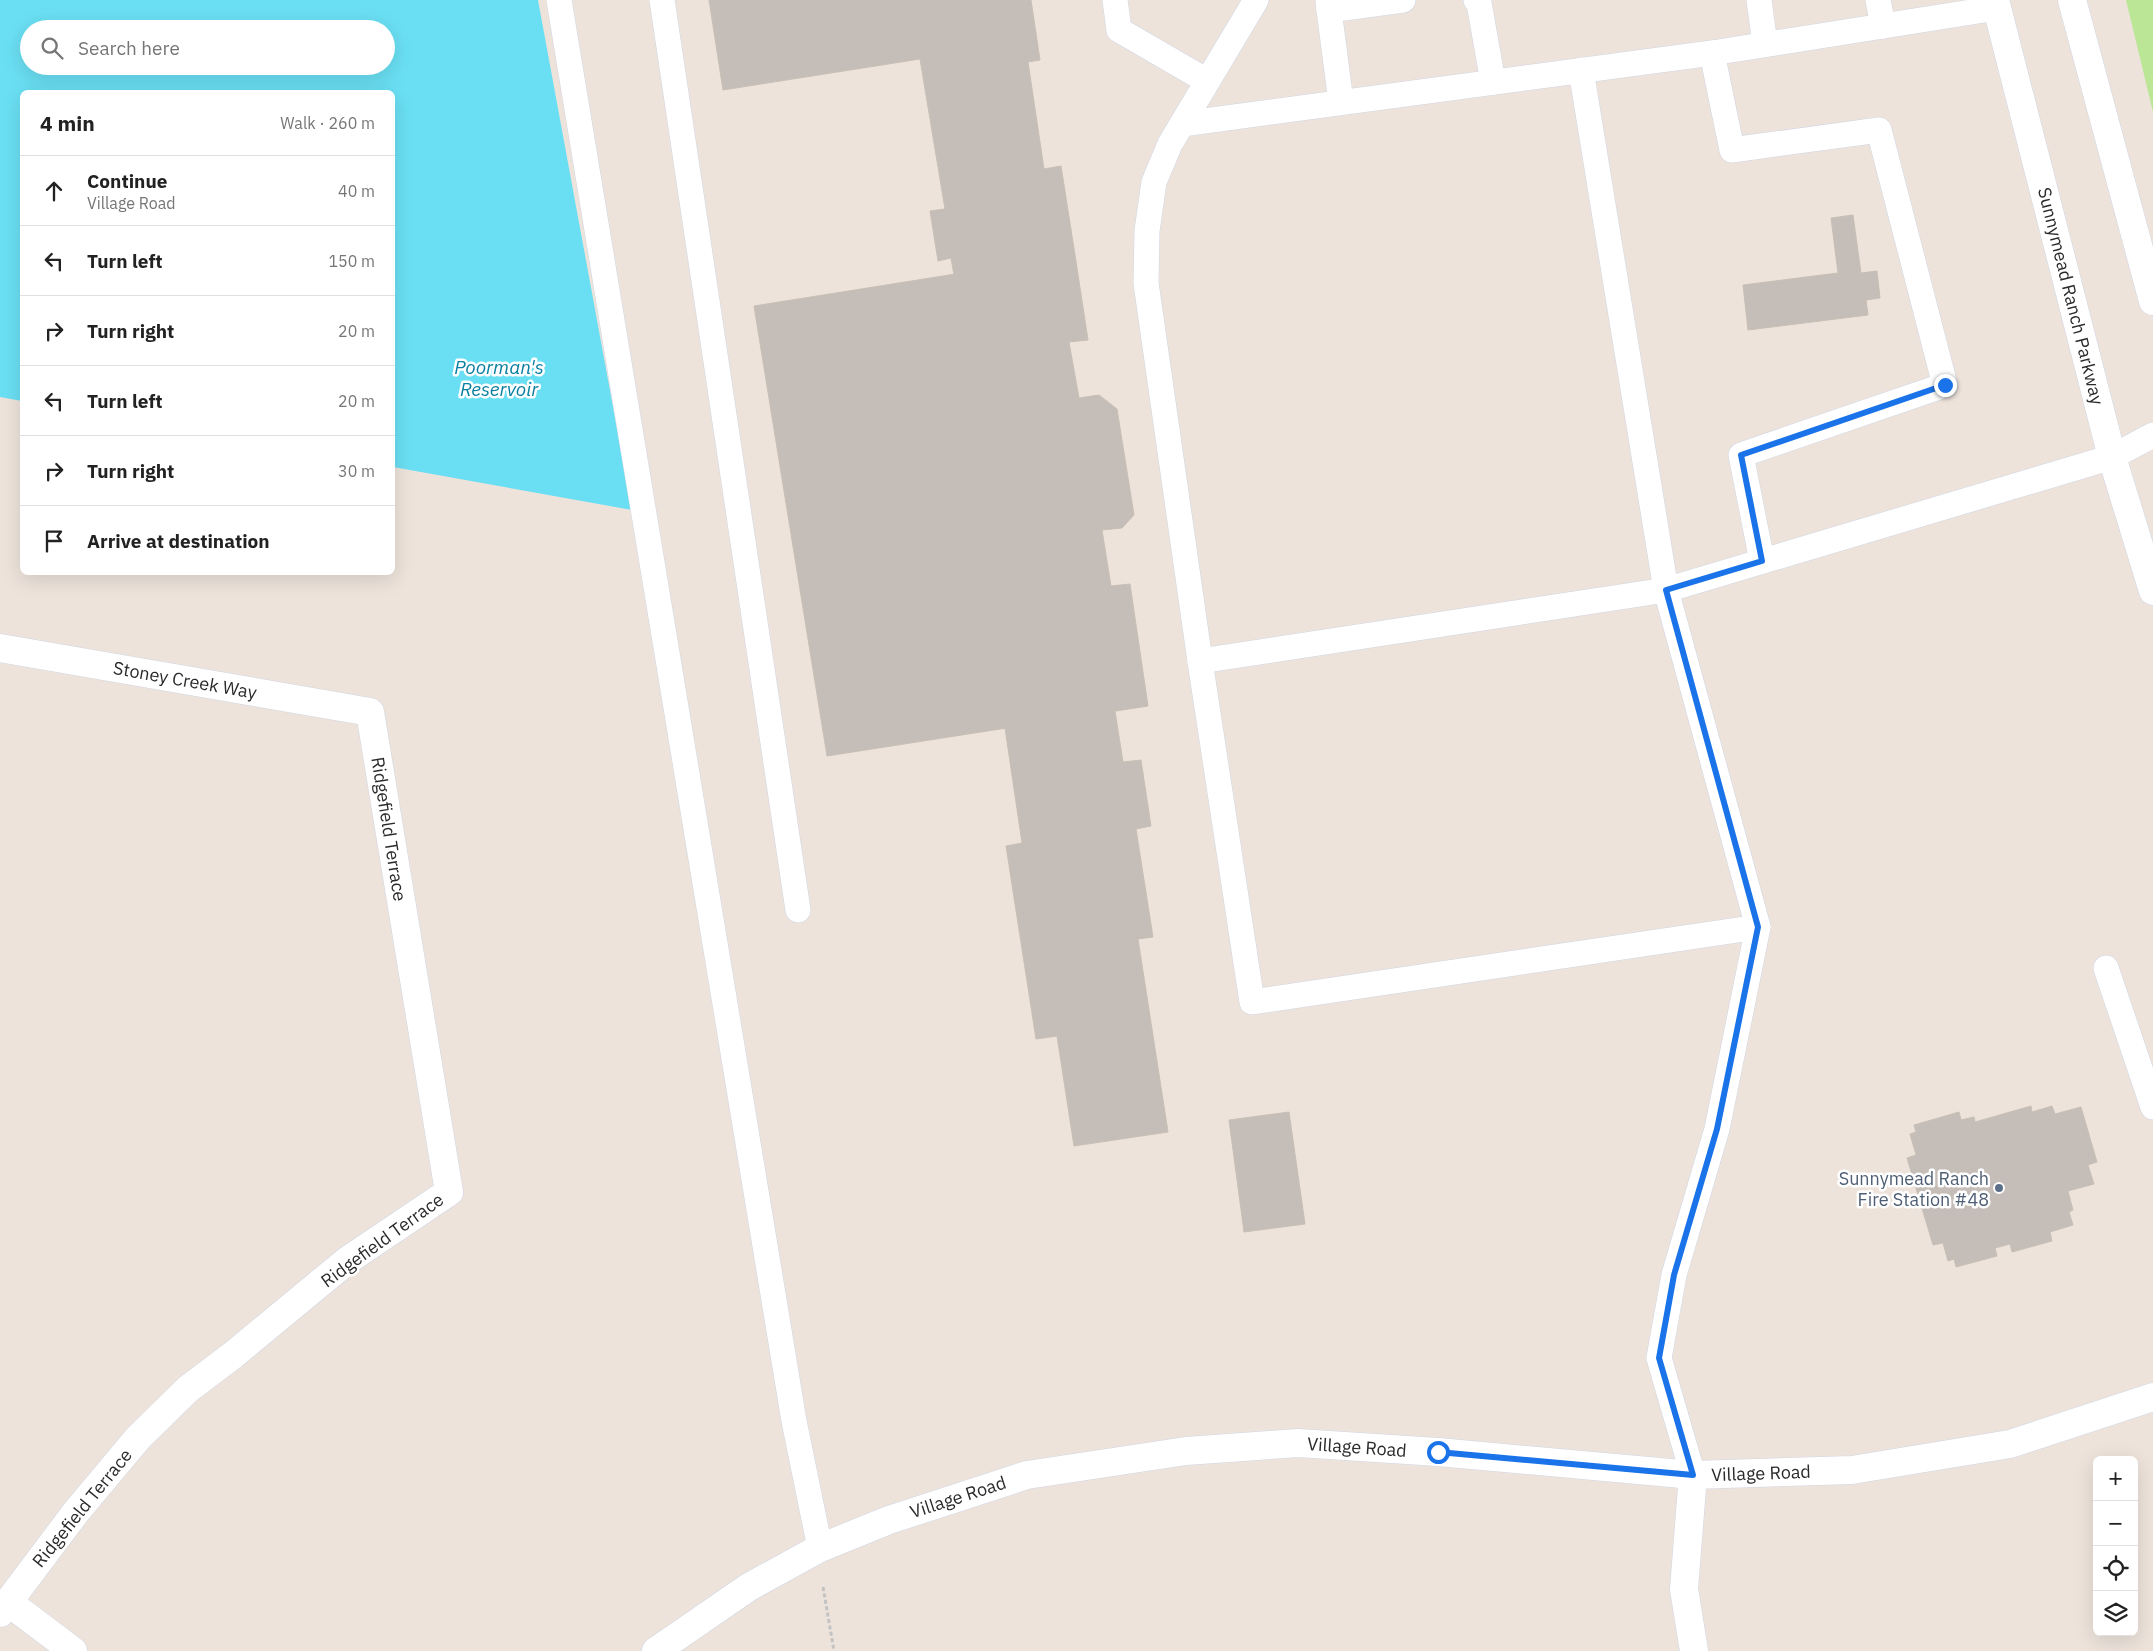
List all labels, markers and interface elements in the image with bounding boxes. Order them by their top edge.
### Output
search box [20,20,395,75]
icon: search [38,34,66,62]
text: Search here [78,36,180,60]
text: 4 min [40,109,95,137]
text: Walk · 260 m [280,113,375,133]
text: Continue [87,169,167,193]
icon: ahead [40,177,68,205]
text: 40 m [338,181,375,201]
street label: Sunnymead Ranch Parkway [2033,185,2109,407]
text: Village Road [87,193,176,213]
icon: left [40,247,68,275]
text: Turn left [87,249,163,273]
text: 150 m [328,251,375,271]
icon: right [40,317,68,345]
text: Turn right [87,319,174,343]
text: 20 m [338,321,375,341]
water label: Poorman's Reservoir [454,355,544,401]
route end [1934,374,1957,397]
icon: left [40,387,68,415]
text: Turn left [87,389,163,413]
text: 20 m [338,391,375,411]
icon: right [40,457,68,485]
text: Turn right [87,459,174,483]
text: 30 m [338,461,375,481]
icon: arrive [40,527,68,555]
text: Arrive at destination [87,529,270,553]
street label: Stoney Creek Way [111,656,259,704]
street label: Ridgefield Terrace [366,755,412,903]
place label: Sunnymead Ranch Fire Station #48 [1839,1167,1989,1211]
marker: Sunnymead Ranch Fire Station #48 [1993,1182,2005,1194]
street label: Ridgefield Terrace [316,1188,448,1292]
street label: Village Road [1306,1432,1408,1462]
route start [1427,1441,1450,1464]
street label: Ridgefield Terrace [27,1444,137,1572]
map controls [2093,1456,2138,1636]
button: + [2093,1456,2138,1501]
street label: Village Road [1711,1460,1811,1486]
street label: Village Road [907,1471,1009,1523]
button: − [2093,1501,2138,1546]
button: locate [2093,1546,2138,1591]
button: layers [2093,1591,2138,1636]

